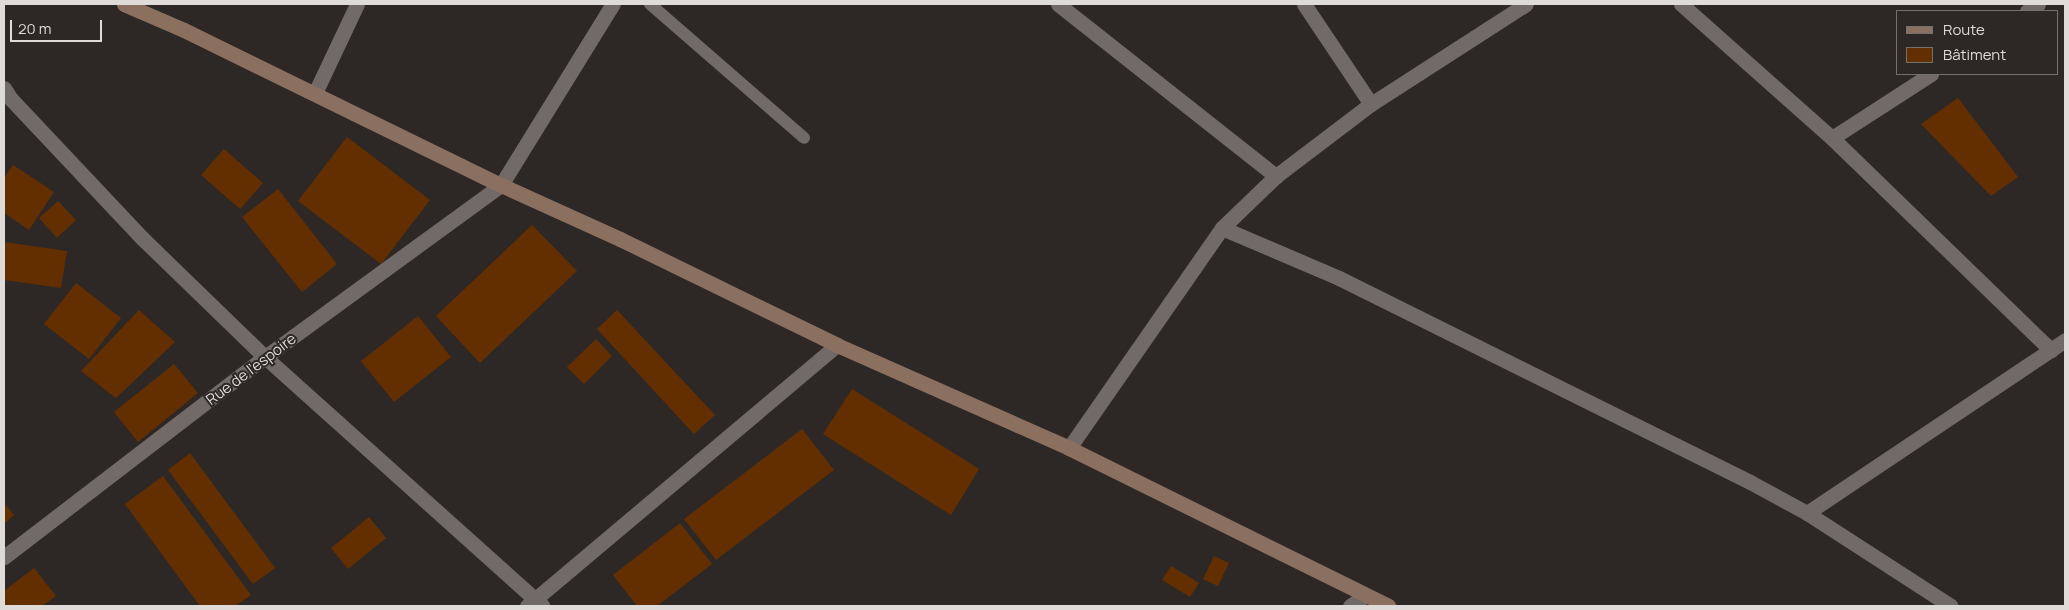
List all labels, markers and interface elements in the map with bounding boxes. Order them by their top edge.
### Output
scale bar [12,10,105,42]
legend [1896,10,2059,75]
text: 20 m [18,18,51,39]
text: Route [1943,19,1985,40]
text: Bâtiment [1943,44,2006,65]
street label: Rue de l'espoire [202,329,300,409]

